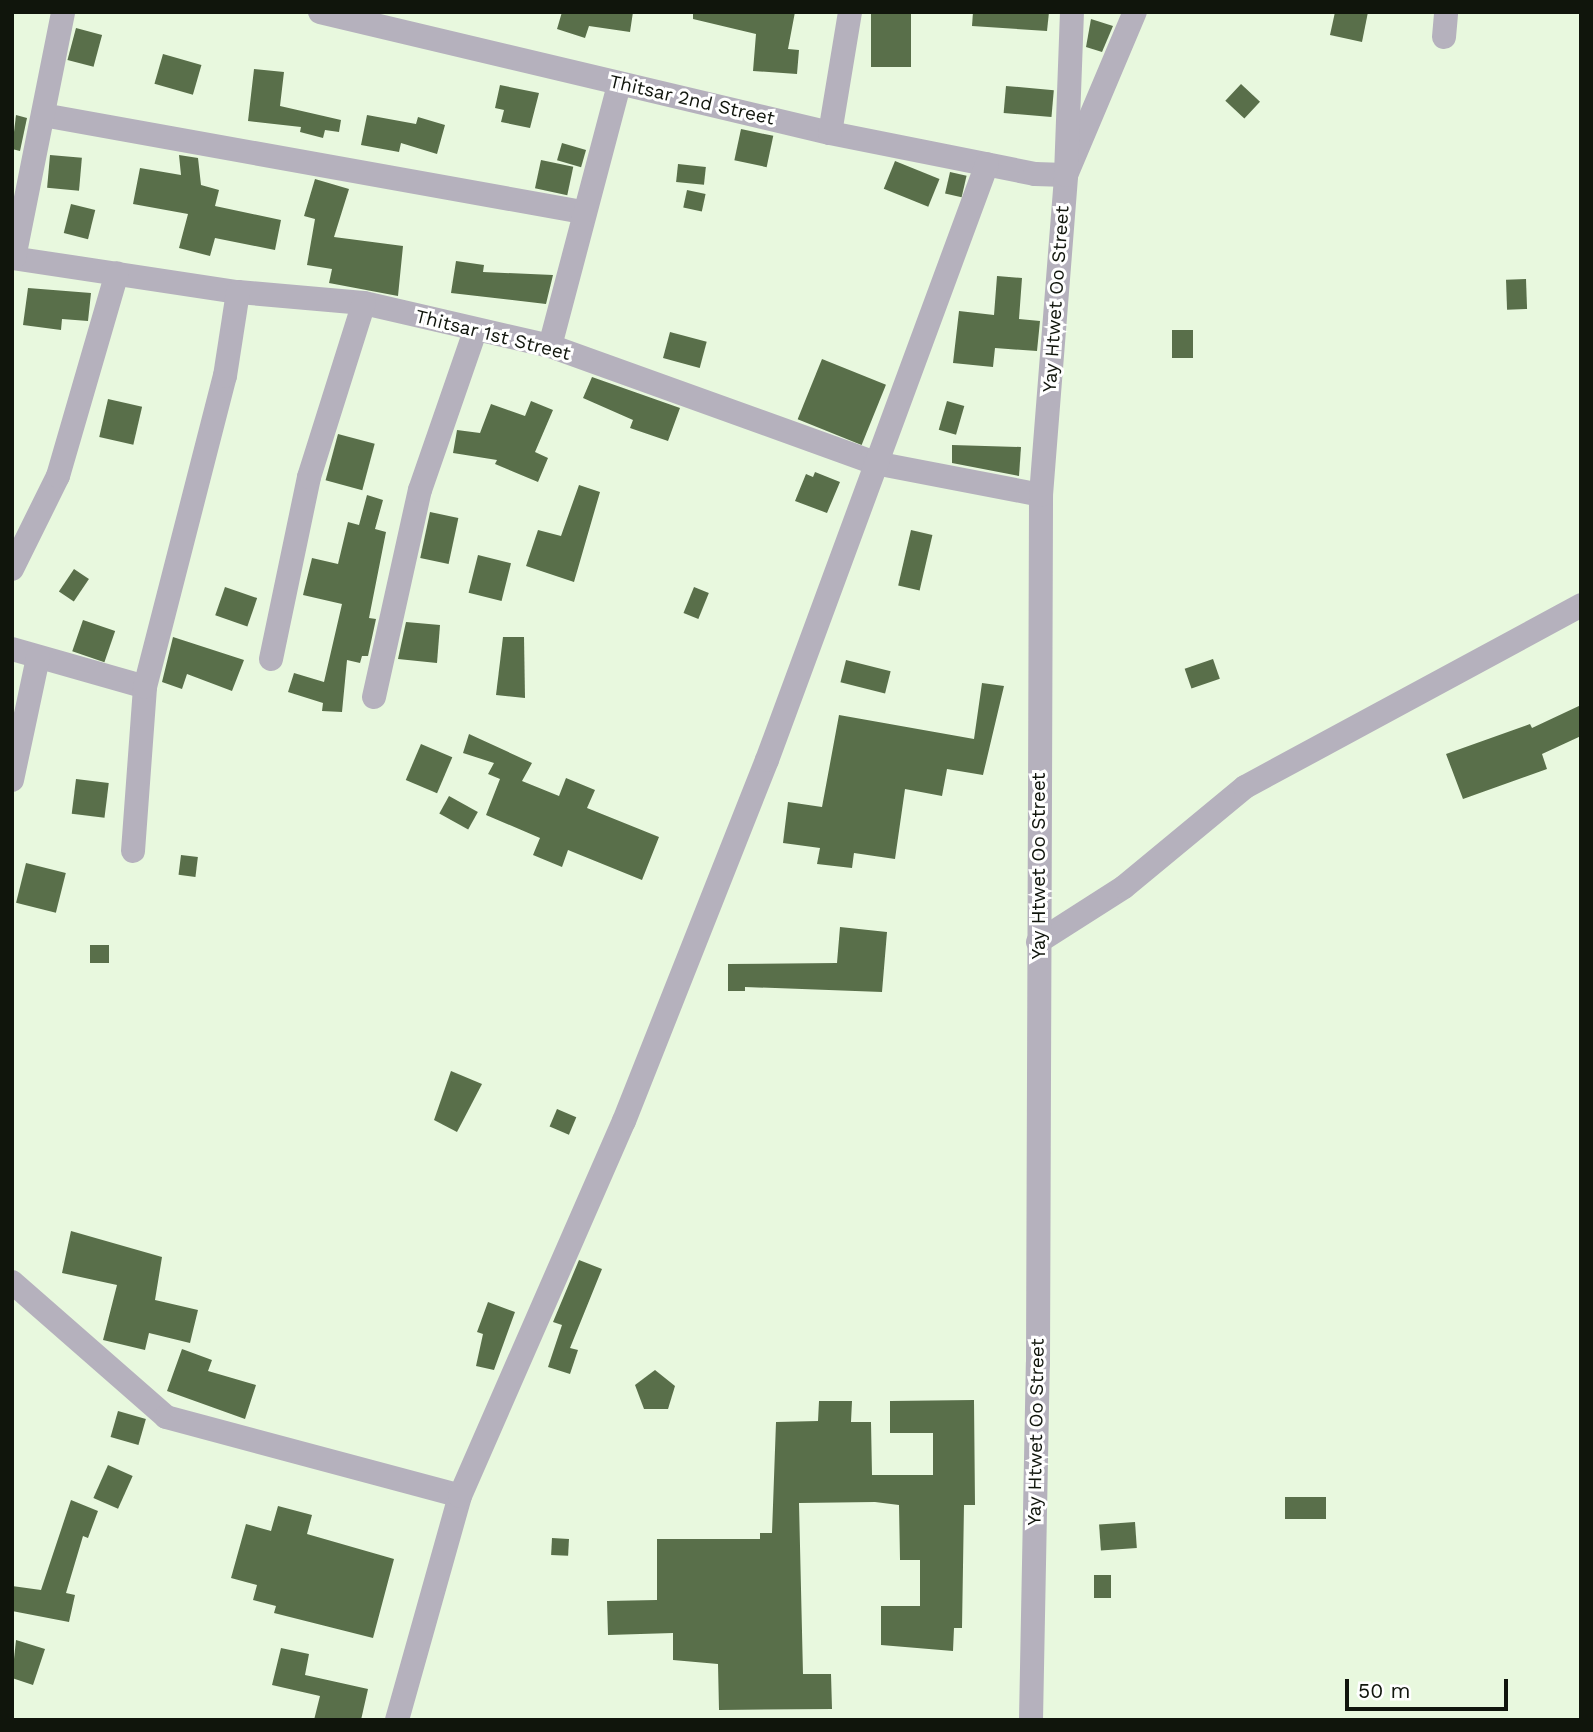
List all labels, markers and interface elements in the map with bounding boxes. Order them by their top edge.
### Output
street label: Thitsar 2nd Street [607,70,777,130]
street label: Yay Htwet Oo Street [1038,205,1074,393]
street label: Thitsar 1st Street [413,305,573,365]
street label: Yay Htwet Oo Street [1028,772,1050,960]
street label: Yay Htwet Oo Street [1023,1338,1049,1526]
scale bar [1348,1666,1511,1710]
text: 50 m [1358,1678,1410,1703]

